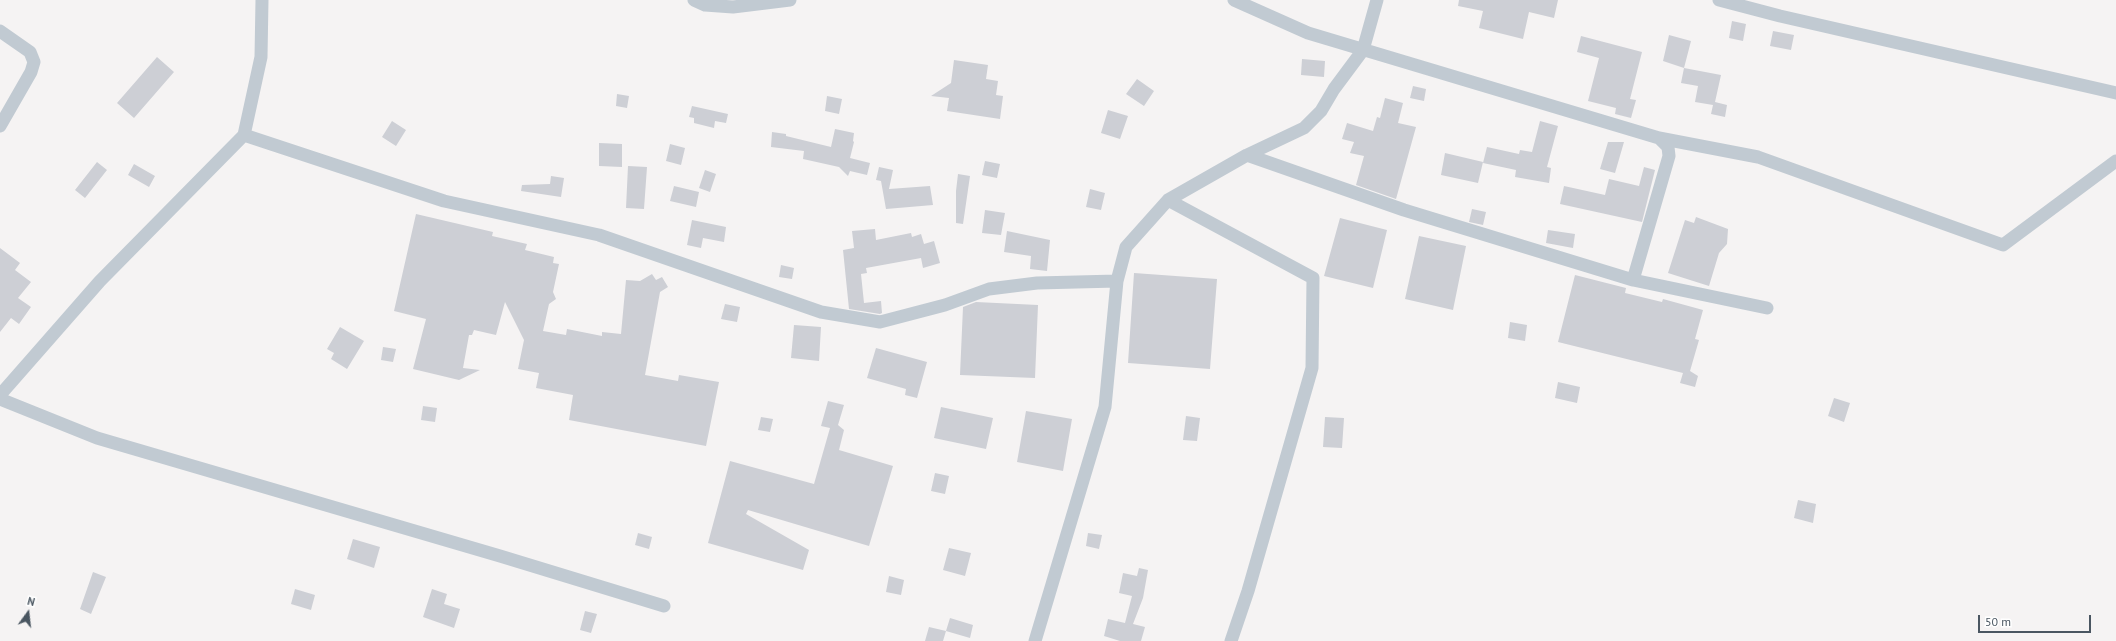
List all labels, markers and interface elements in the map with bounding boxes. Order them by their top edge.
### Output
north arrow [8,593,48,633]
text: N [26,594,36,609]
scale bar [1980,607,2093,633]
text: 50 m [1985,614,2011,629]

